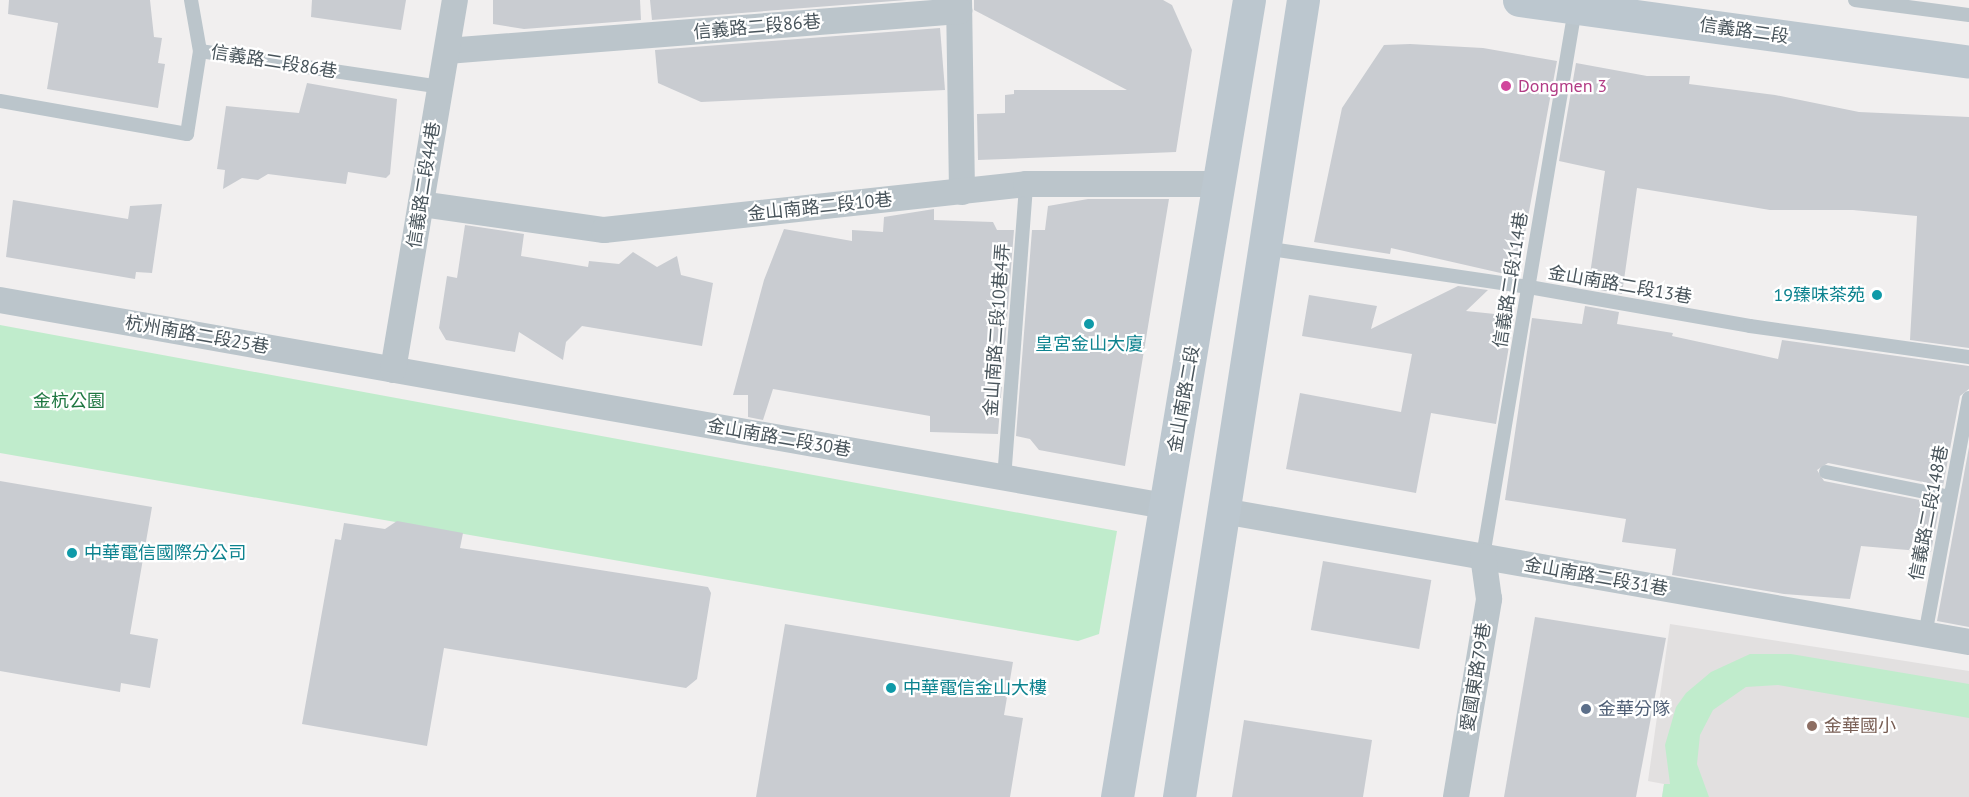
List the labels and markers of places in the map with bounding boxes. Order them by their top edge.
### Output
place label: Dongmen 3 [1518,75,1607,97]
marker: Dongmen 3 [1499,79,1513,93]
place label: 19臻味茶苑 [1773,284,1865,306]
marker: 19臻味茶苑 [1870,288,1884,302]
marker: 皇宮金山大廈 [1082,317,1096,331]
place label: 皇宮金山大廈 [1035,333,1143,355]
place label: 中華電信國際分公司 [84,542,246,564]
marker: 中華電信國際分公司 [65,546,79,560]
place label: 中華電信金山大樓 [903,677,1047,699]
marker: 中華電信金山大樓 [884,681,898,695]
place label: 金華分隊 [1598,698,1670,720]
marker: 金華分隊 [1579,702,1593,716]
place label: 金華國小 [1824,715,1896,737]
marker: 金華國小 [1805,719,1819,733]

